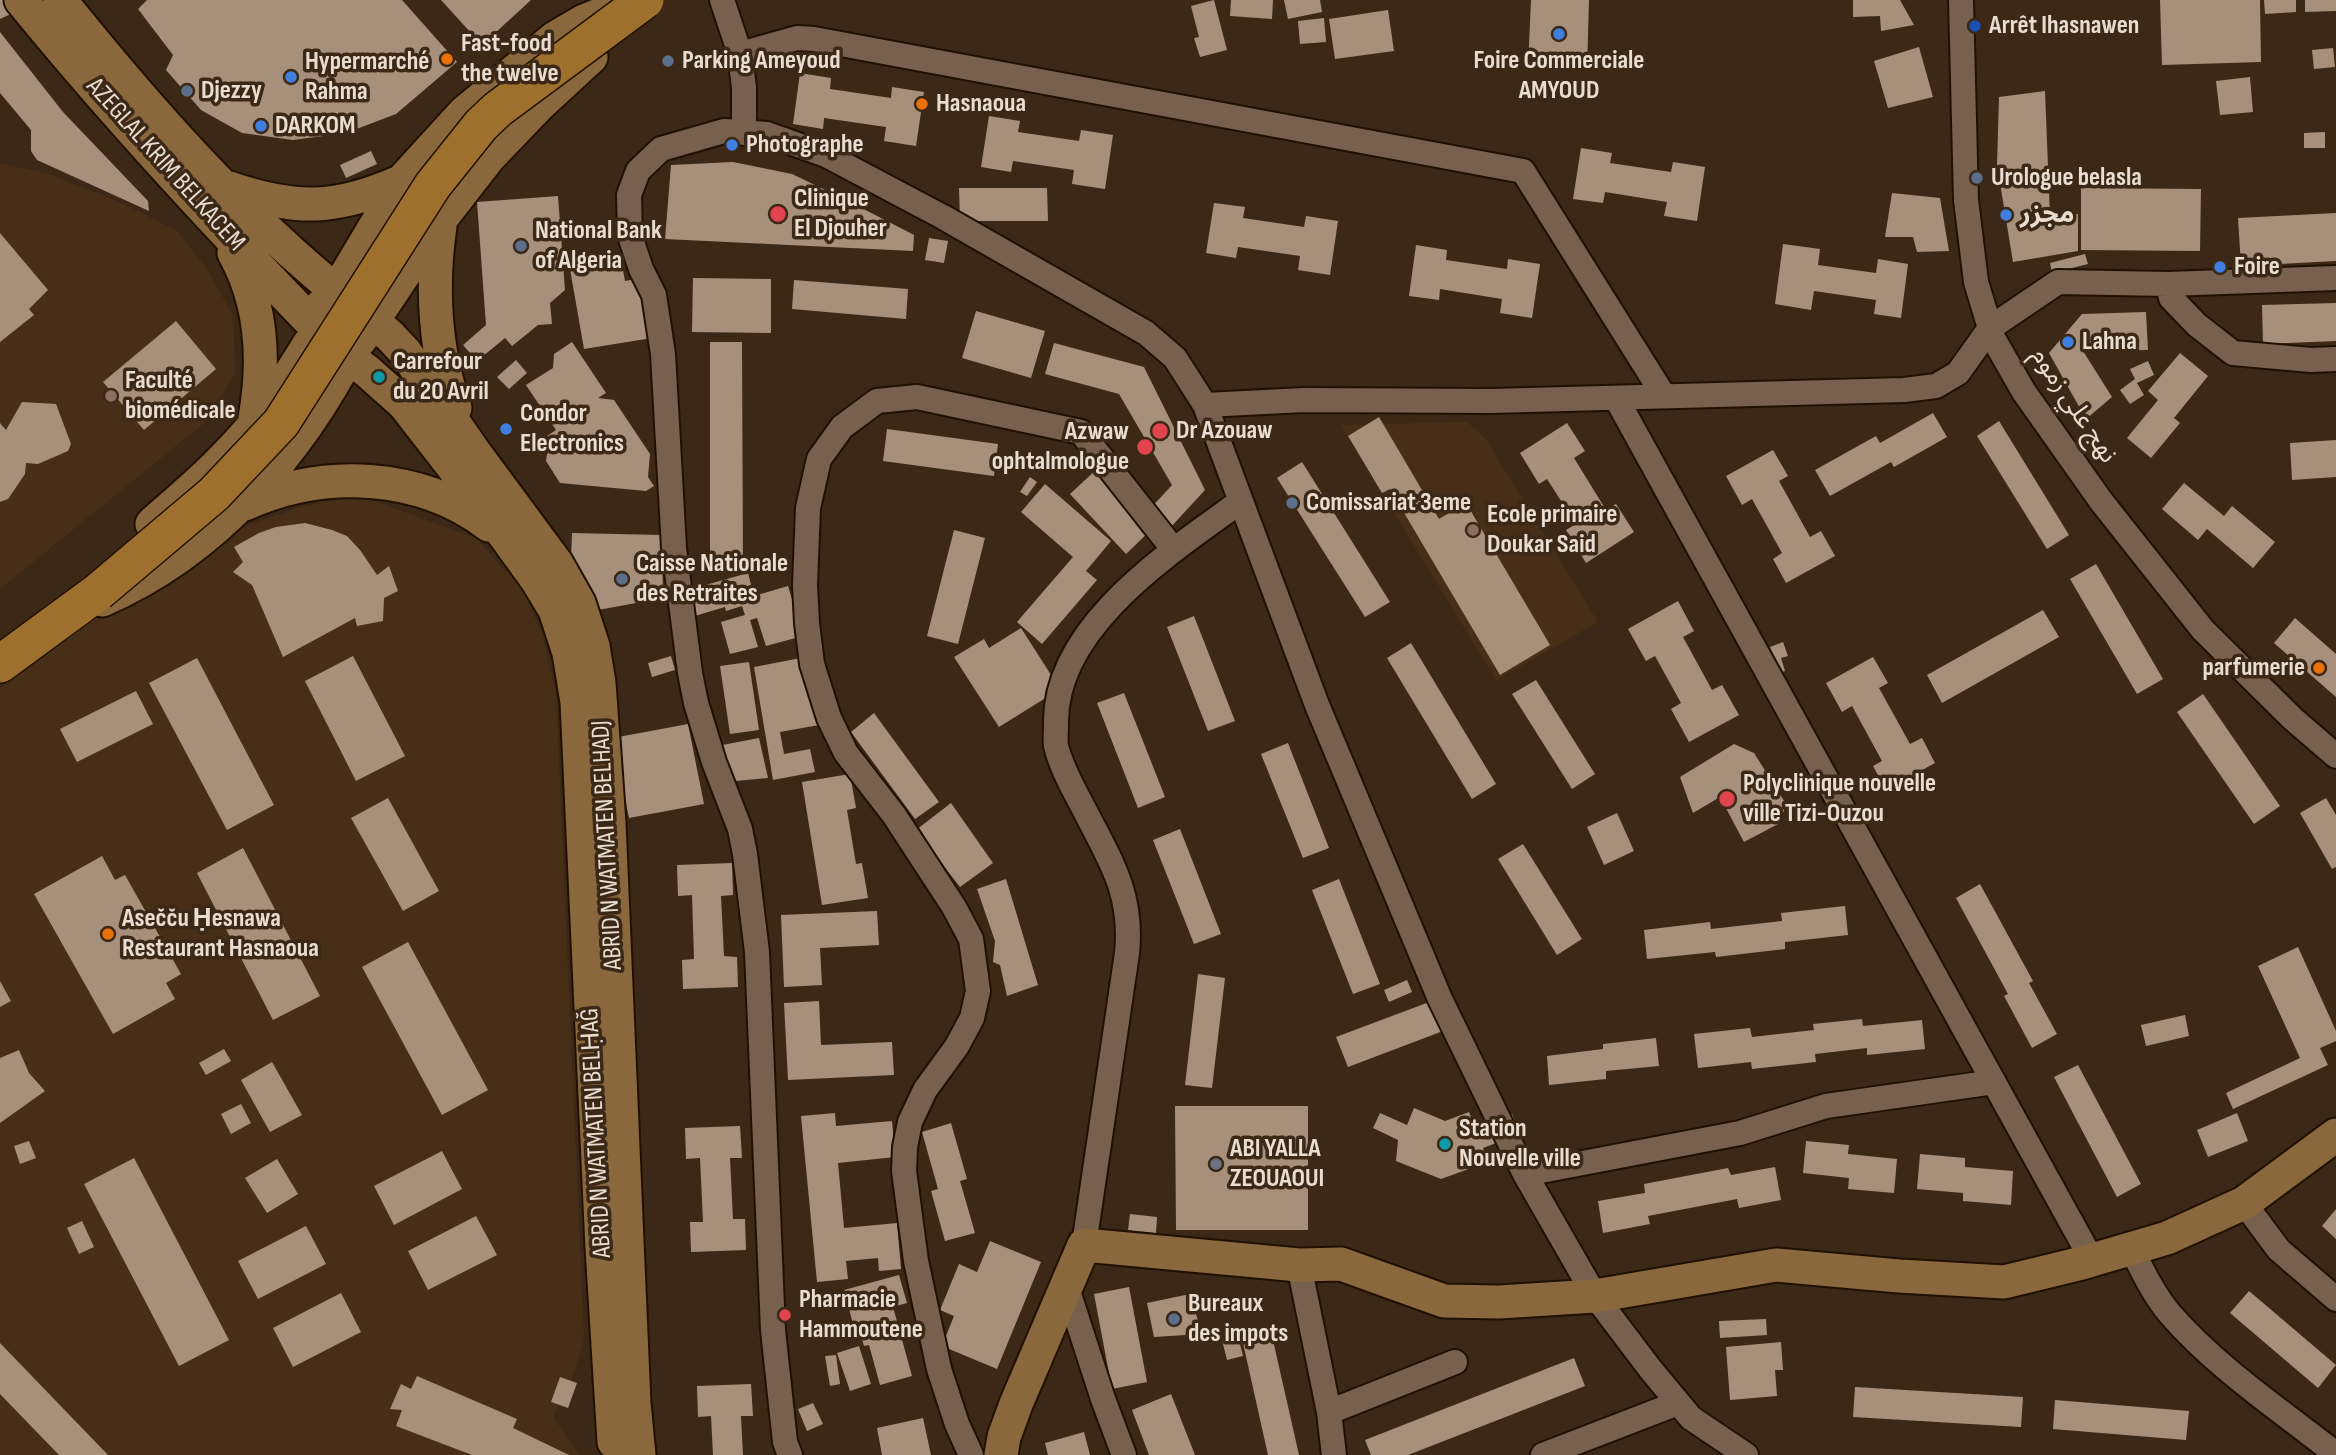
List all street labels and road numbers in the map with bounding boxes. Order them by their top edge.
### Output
street label: AZEGLAL KRIM BELKACEM [79,72,251,258]
street label: نهج علي زموم [2023,342,2123,470]
street label: ABRID N WATMATEN BELHADJ [586,719,630,971]
street label: ABRID N WATMATEN BELḤAǦ [575,1007,619,1259]

